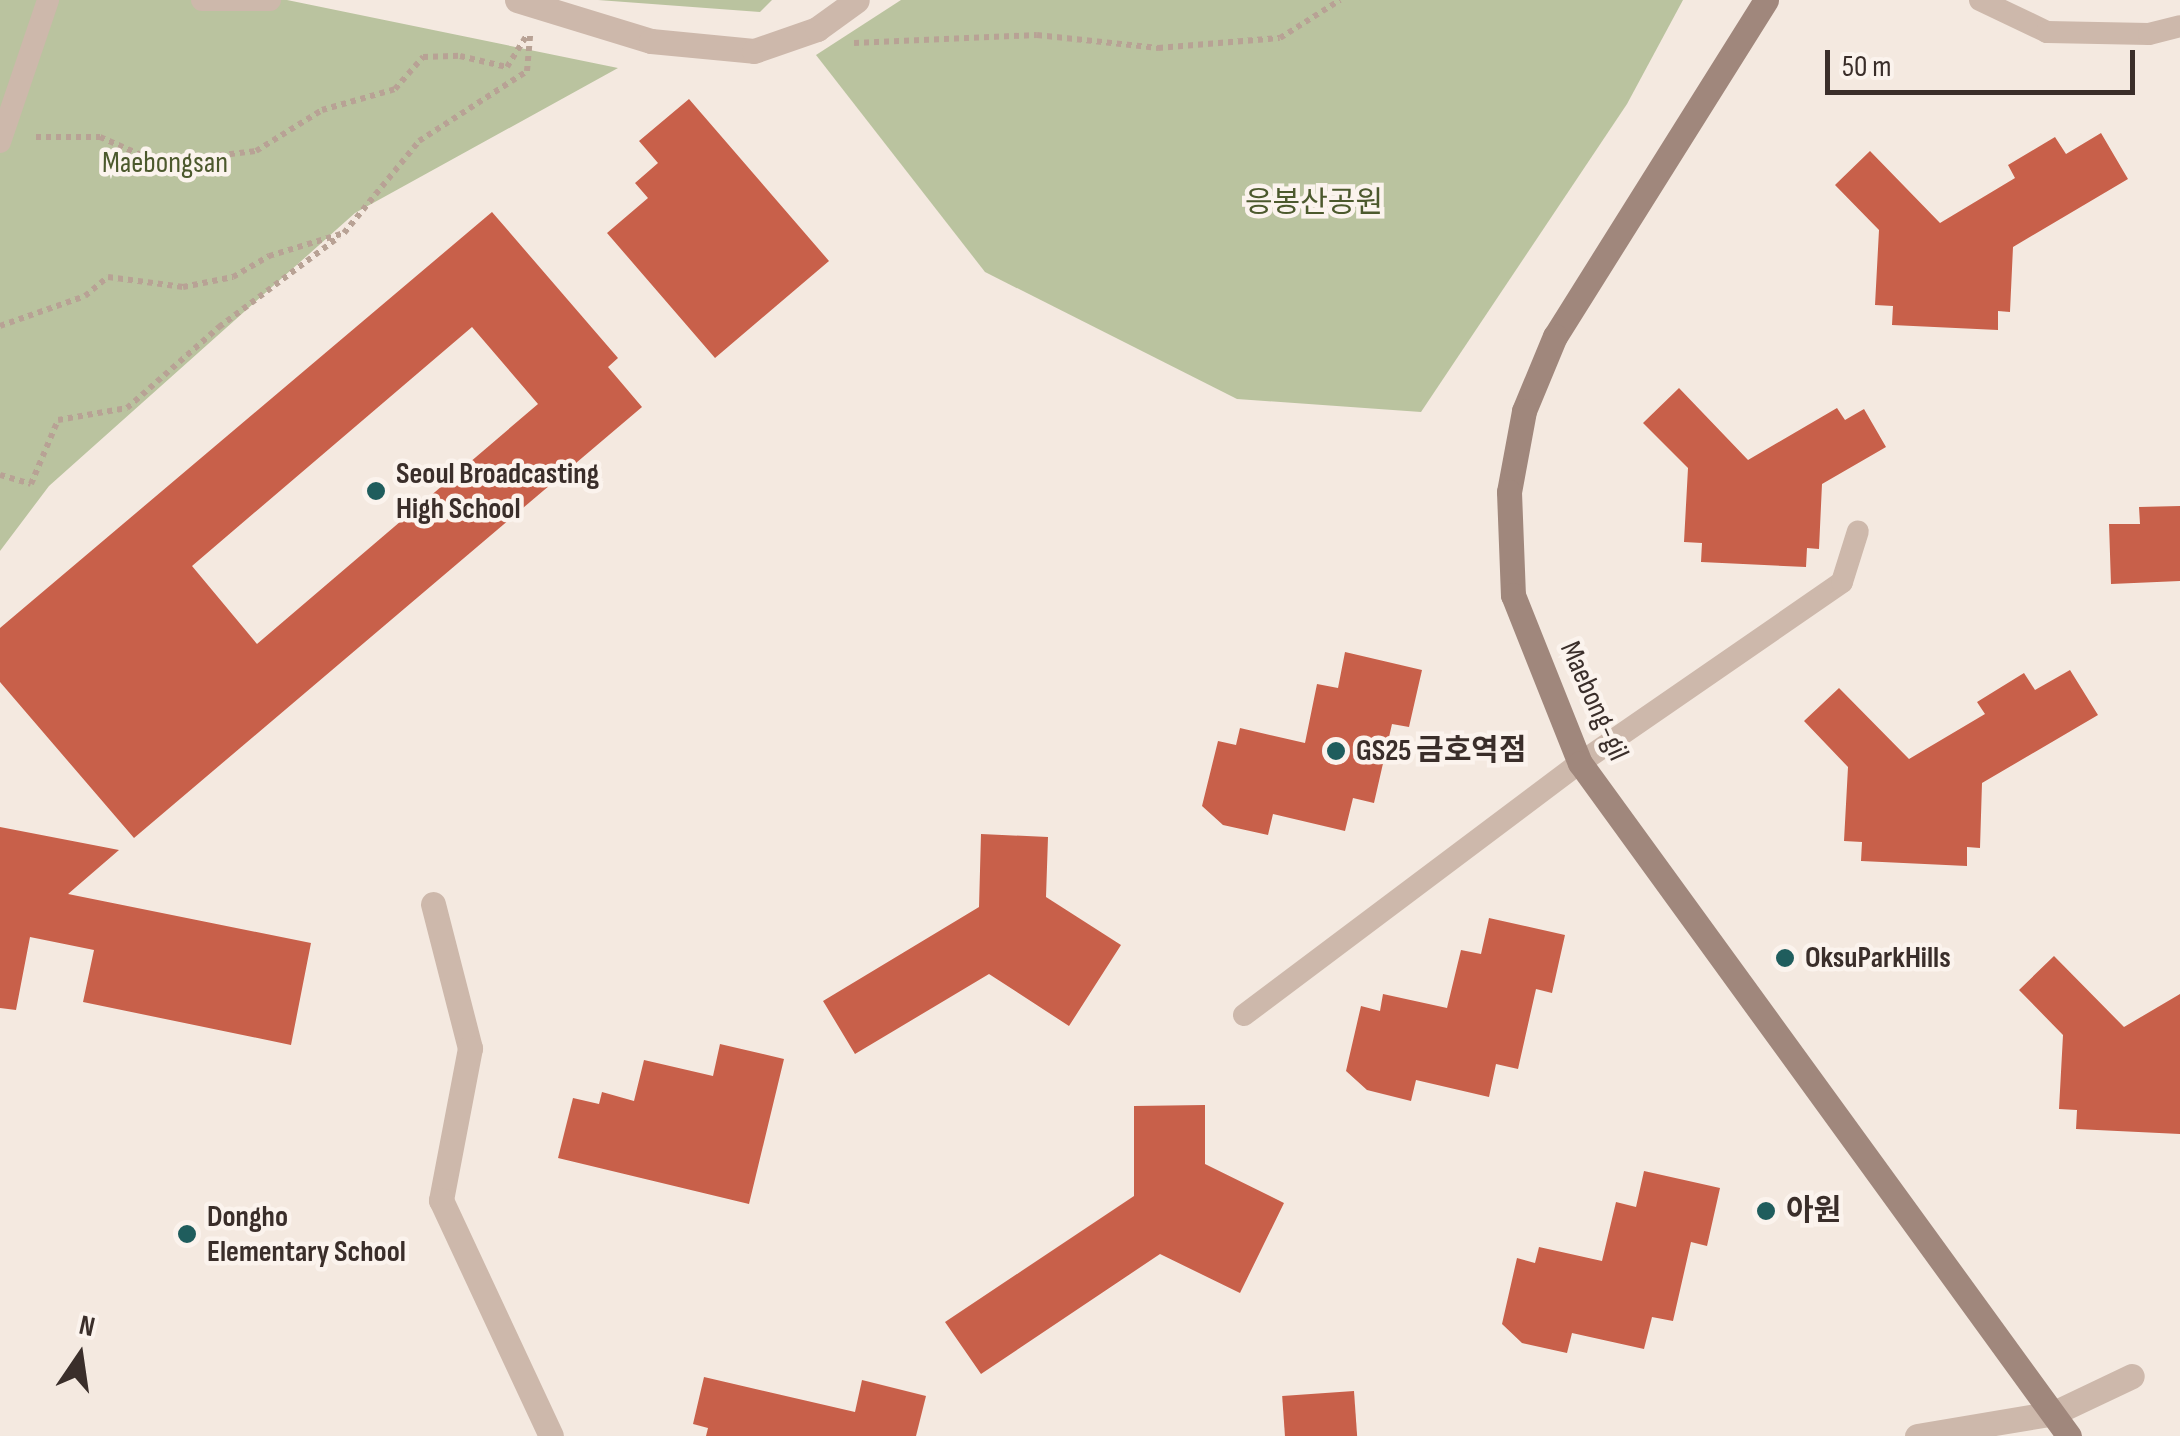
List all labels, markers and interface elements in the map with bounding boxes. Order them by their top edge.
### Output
scale bar [1830,30,2140,92]
text: 50 m [1842,49,1891,85]
park label: Maebongsan [102,145,228,181]
park label: 응봉산공원 [1245,185,1383,221]
place label: Seoul Broadcasting High School [396,456,599,526]
marker: Seoul Broadcasting High School [365,480,387,502]
street label: Maebong-gil [1552,636,1636,766]
place label: GS25 금호역점 [1356,733,1527,769]
marker: GS25 금호역점 [1325,740,1347,762]
place label: OksuParkHills [1805,940,1951,976]
marker: OksuParkHills [1774,947,1796,969]
place label: 아원 [1786,1193,1841,1229]
place label: Dongho Elementary School [207,1199,406,1270]
marker: 아원 [1755,1200,1777,1222]
marker: Dongho Elementary School [176,1223,198,1245]
north arrow [30,1306,130,1406]
text: N [76,1309,98,1344]

